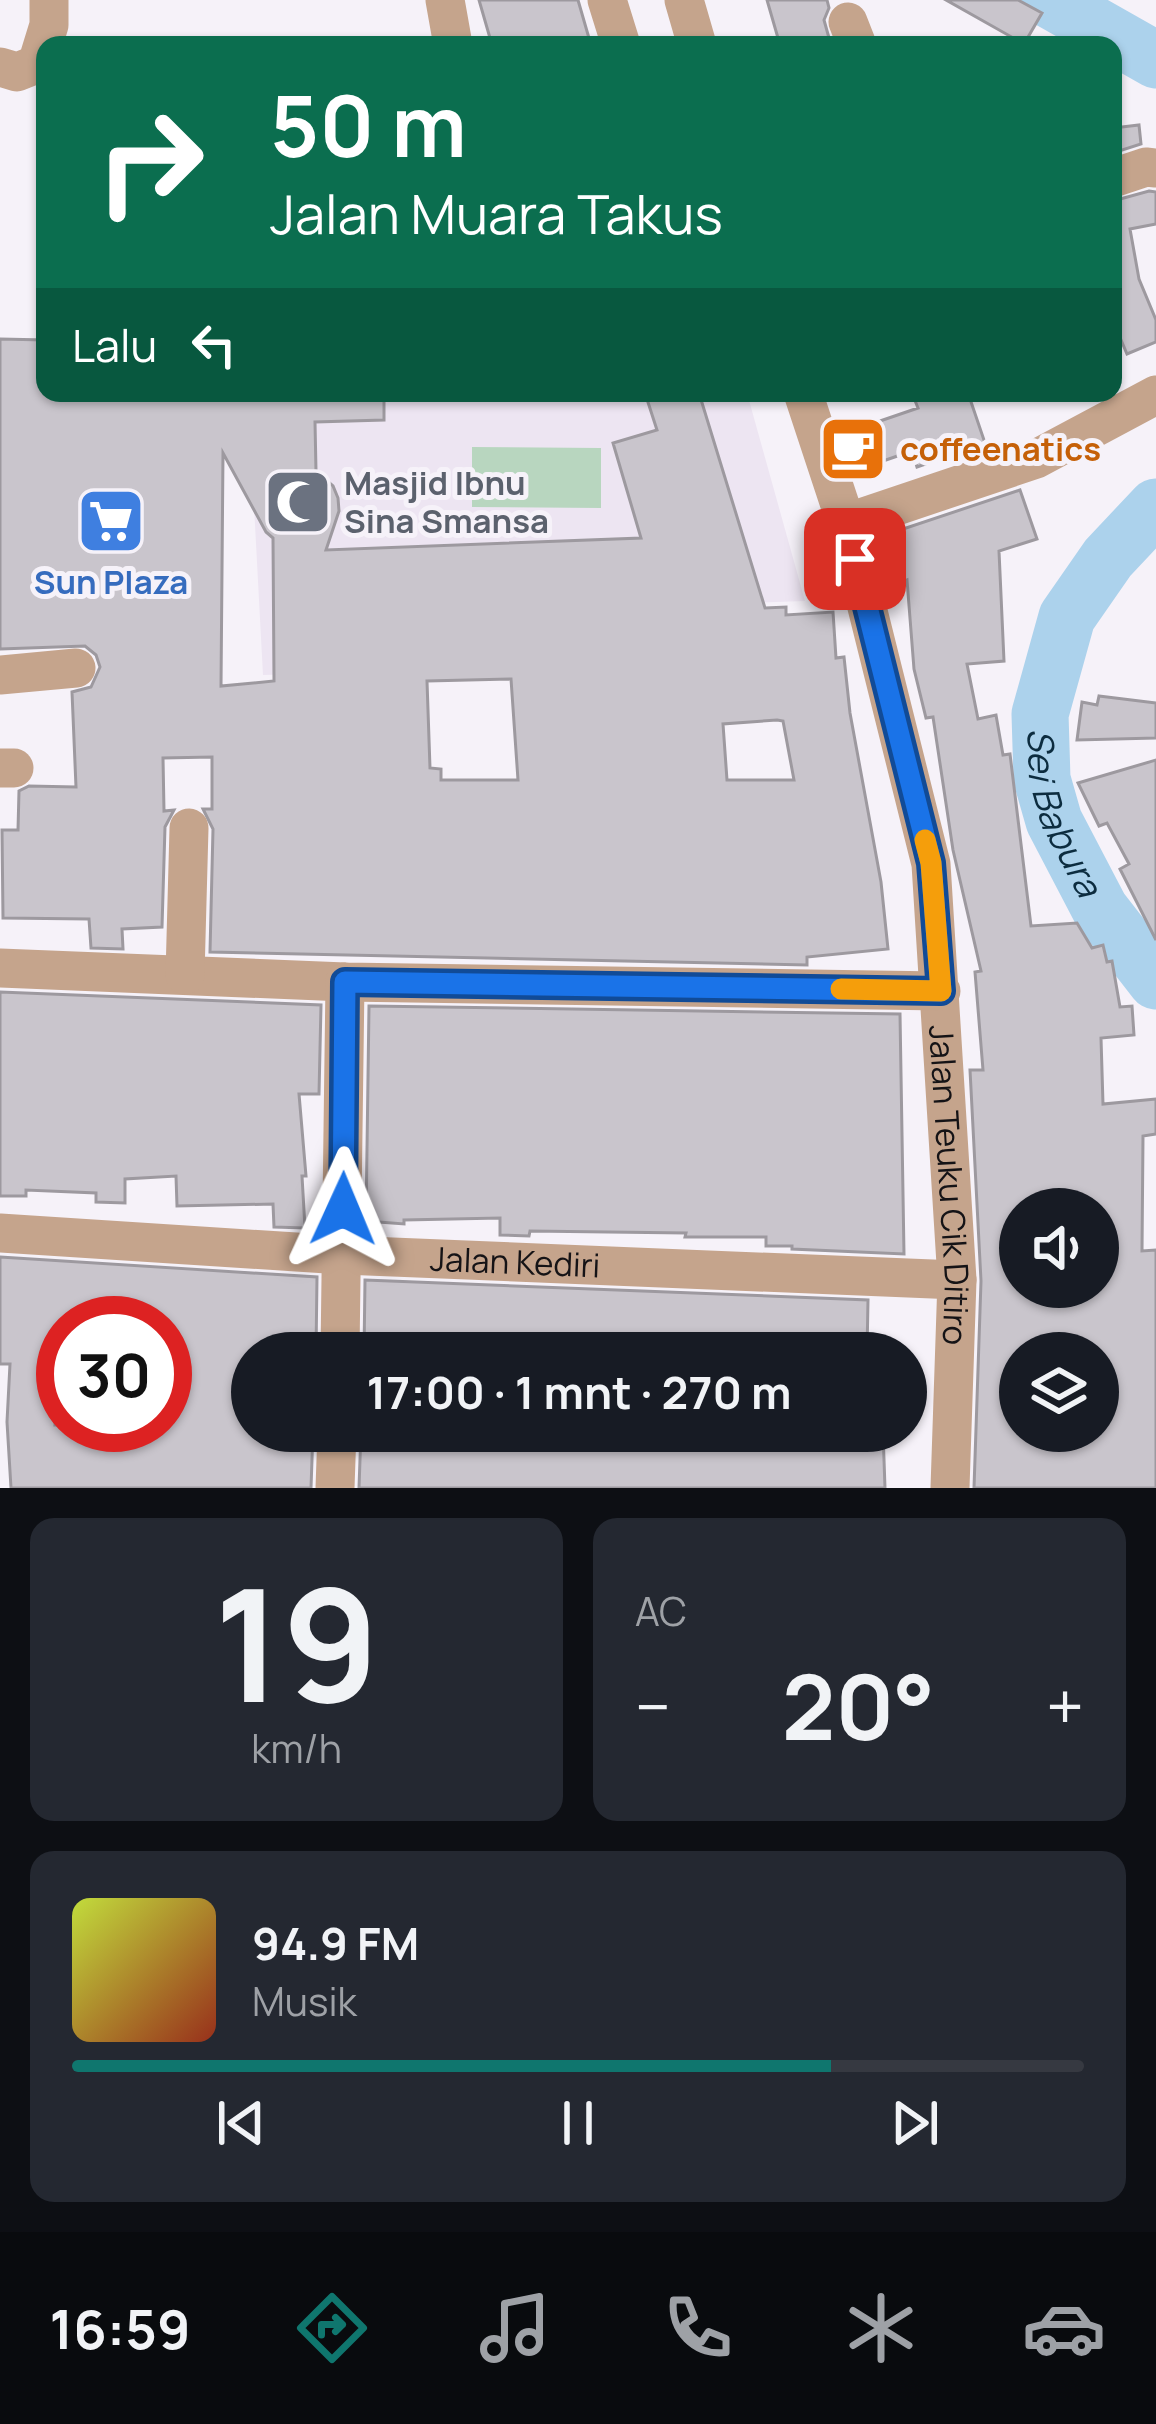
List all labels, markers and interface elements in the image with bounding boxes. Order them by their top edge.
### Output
text: 50 m [270,67,467,182]
icon: right [72,84,228,240]
text: Jalan Muara Takus [270,176,723,250]
icon: left [181,312,247,378]
text: Lalu [72,314,157,376]
cafe icon: coffeenatics [818,414,888,484]
place label: coffeenatics [900,426,1101,471]
place label: Masjid Ibnu Sina Smansa [344,460,549,543]
mosque icon: Masjid Ibnu Sina Smansa [263,467,333,537]
supermarket icon: Sun Plaza [76,486,146,556]
pin [804,508,906,610]
icon: arrive [822,526,888,592]
place label: Sun Plaza [34,559,188,604]
water label: Sei Babura [1016,728,1115,906]
street label: Jalan Teuku Cik Ditiro [919,1024,980,1346]
position arrow [280,1146,406,1272]
map controls [999,1188,1119,1452]
button: sound [999,1188,1119,1308]
street label: Jalan Kediri [429,1236,601,1287]
speed limit sign: 30 [36,1296,192,1452]
button: layers [999,1332,1119,1452]
text: 17:00 · 1 mnt · 270 m [366,1361,792,1423]
text: 19 [214,1536,379,1749]
text: AC [635,1584,687,1638]
text: 20° [782,1644,935,1767]
text: − [635,1661,671,1751]
text: + [1046,1661,1084,1751]
text: km/h [251,1721,342,1775]
text: 94.9 FM [252,1912,419,1974]
text: Musik [252,1974,357,2028]
icon: previous [208,2090,274,2156]
icon: pause [545,2090,611,2156]
icon: next [882,2090,948,2156]
icon: directions [290,2286,374,2370]
icon: music [473,2286,557,2370]
icon: phone [656,2286,740,2370]
icon: climate [839,2286,923,2370]
icon: car [1022,2286,1106,2370]
text: 16:59 [50,2291,191,2365]

